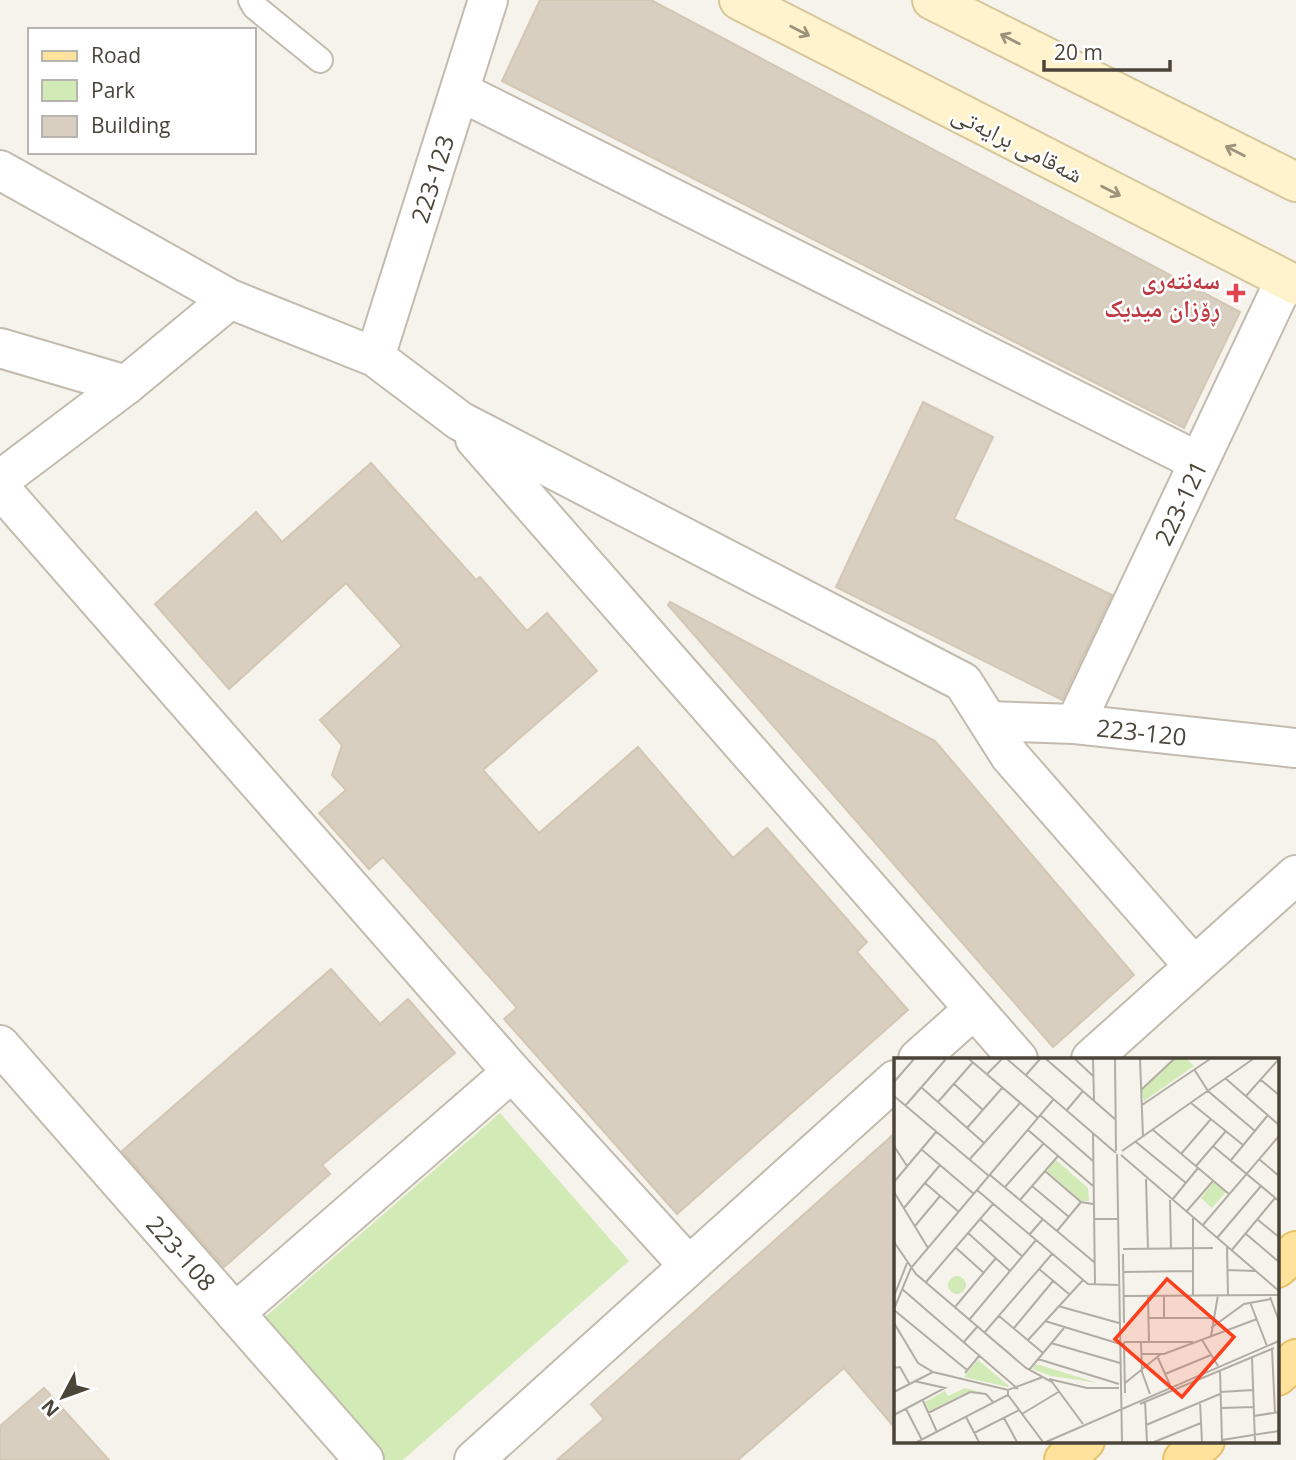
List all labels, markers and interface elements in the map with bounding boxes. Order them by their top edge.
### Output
one-way arrow [789,25,810,39]
legend [28,28,256,154]
scale bar [1044,28,1170,72]
one-way arrow [1000,31,1020,45]
text: 20 m [1054,38,1103,66]
text: Road [91,41,141,69]
text: Park [91,76,135,104]
street label: شەقامی برایەتی [947,96,1089,190]
text: Building [91,111,170,139]
street label: 223-123 [402,131,461,227]
one-way arrow [1225,144,1246,158]
one-way arrow [1101,184,1121,198]
place label: سەنتەری ڕۆزان میدیک [1104,263,1220,326]
marker: سەنتەری ڕۆزان میدیک [1226,283,1246,303]
street label: 223-121 [1146,455,1214,550]
street label: 223-120 [1095,710,1188,752]
inset map [894,1058,1278,1442]
street label: 223-108 [140,1208,224,1297]
north arrow [28,1362,98,1432]
text: N [35,1394,65,1423]

